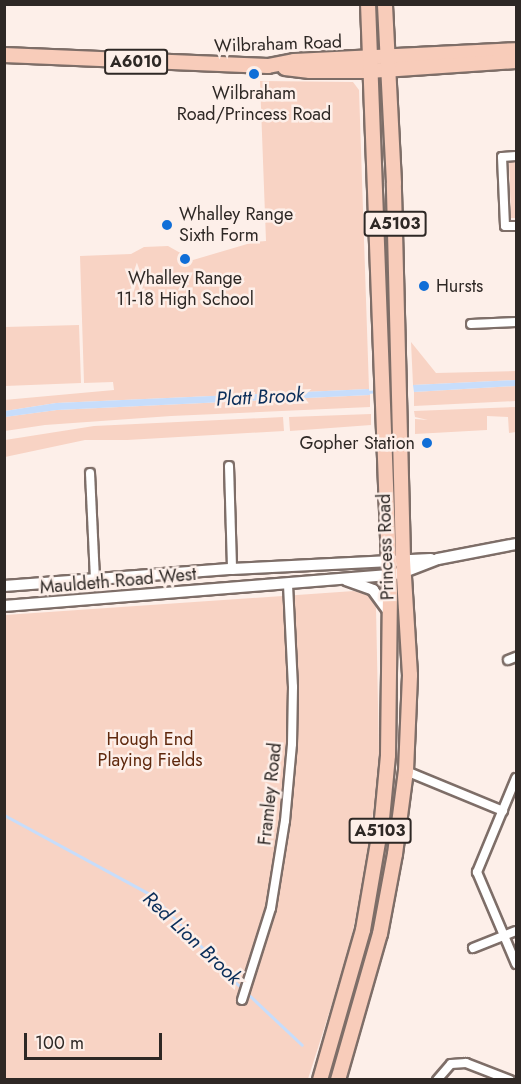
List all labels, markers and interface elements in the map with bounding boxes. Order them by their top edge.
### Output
street label: Wilbraham Road [214,31,342,57]
road number: A6010 [103,49,169,75]
marker: Wilbraham Road/Princess Road [247,67,261,81]
place label: Wilbraham Road/Princess Road [177,83,331,125]
place label: Whalley Range Sixth Form [179,204,293,246]
road number: A5103 [364,211,426,237]
marker: Whalley Range Sixth Form [160,218,174,232]
marker: Whalley Range 11-18 High School [178,252,192,266]
place label: Whalley Range 11-18 High School [116,268,254,310]
place label: Hursts [436,275,483,297]
marker: Hursts [417,279,431,293]
water label: Platt Brook [215,383,305,411]
place label: Gopher Station [300,432,415,454]
marker: Gopher Station [420,436,434,450]
street label: Princess Road [373,493,399,601]
street label: Mauldeth Road West [39,563,197,599]
park label: Hough End Playing Fields [98,729,202,771]
street label: Framley Road [254,742,286,846]
road number: A5103 [348,818,412,844]
water label: Red Lion Brook [138,886,246,990]
scale bar [27,1021,165,1059]
text: 100 m [35,1030,84,1056]

